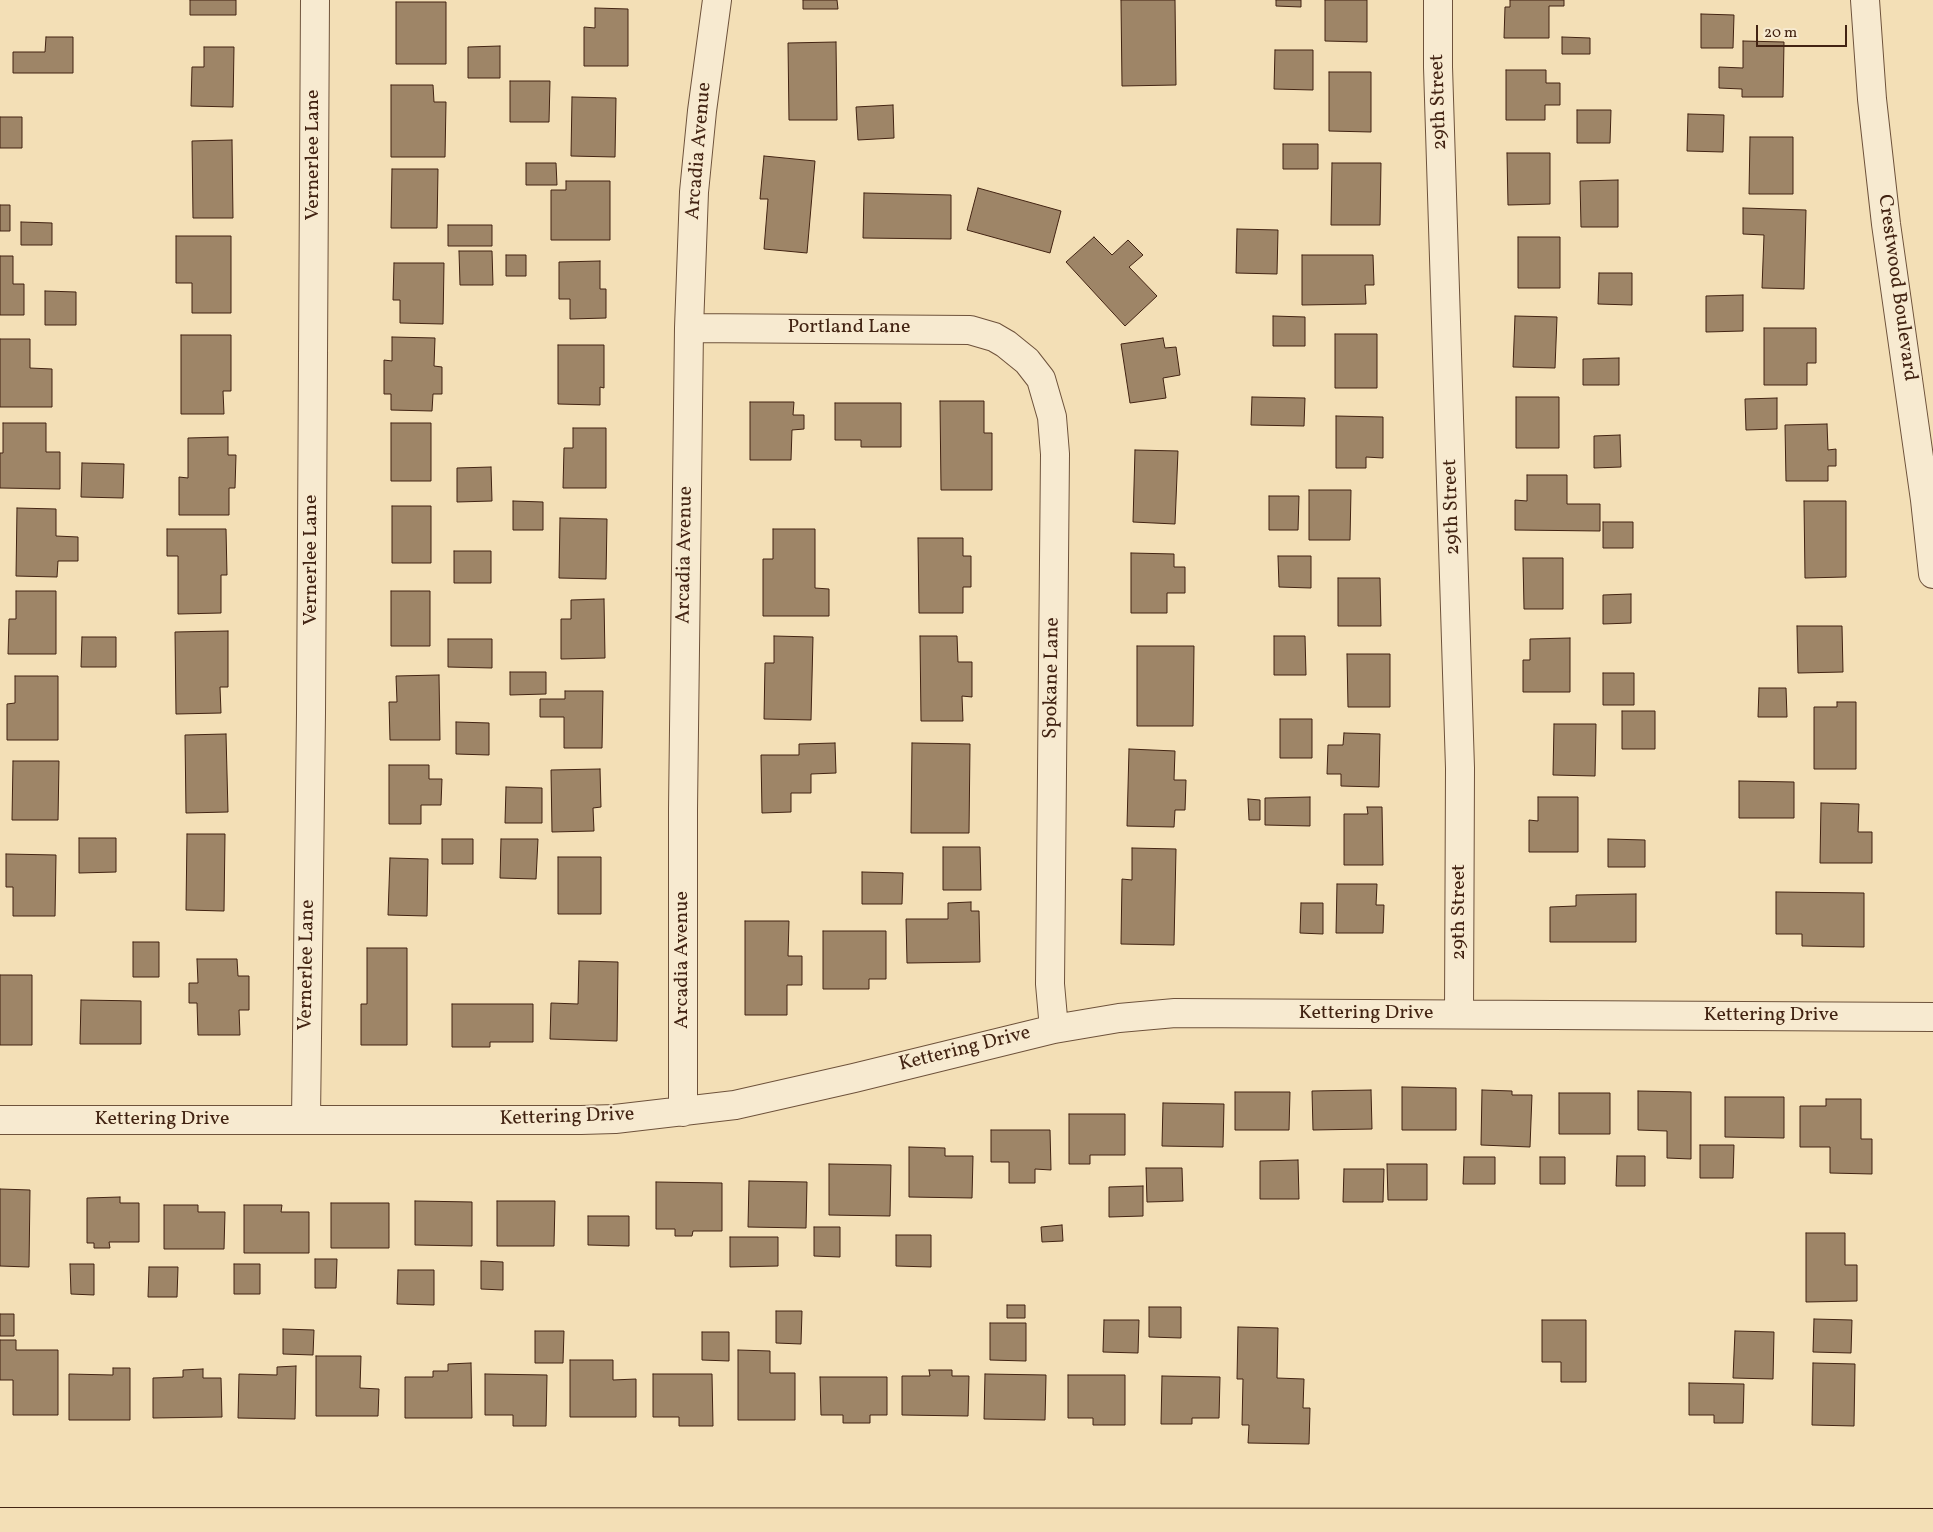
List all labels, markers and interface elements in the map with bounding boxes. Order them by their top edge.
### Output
scale bar [1758,15,1849,47]
text: 20 m [1764,23,1797,44]
street label: 29th Street [1426,53,1454,151]
street label: Arcadia Avenue [682,81,718,221]
street label: Vernerlee Lane [302,90,326,220]
street label: Crestwood Boulevard [1871,193,1921,383]
street label: Portland Lane [788,316,910,340]
street label: 29th Street [1439,458,1467,556]
street label: Arcadia Avenue [673,486,699,624]
street label: Vernerlee Lane [300,495,324,625]
street label: Spokane Lane [1040,617,1066,739]
street label: 29th Street [1448,864,1472,960]
street label: Arcadia Avenue [671,891,695,1029]
street label: Vernerlee Lane [295,899,321,1031]
street label: Kettering Drive [1299,1002,1433,1026]
street label: Kettering Drive [1704,1004,1838,1028]
street label: Kettering Drive [897,1022,1033,1078]
street label: Kettering Drive [499,1104,635,1132]
street label: Kettering Drive [95,1108,229,1132]

